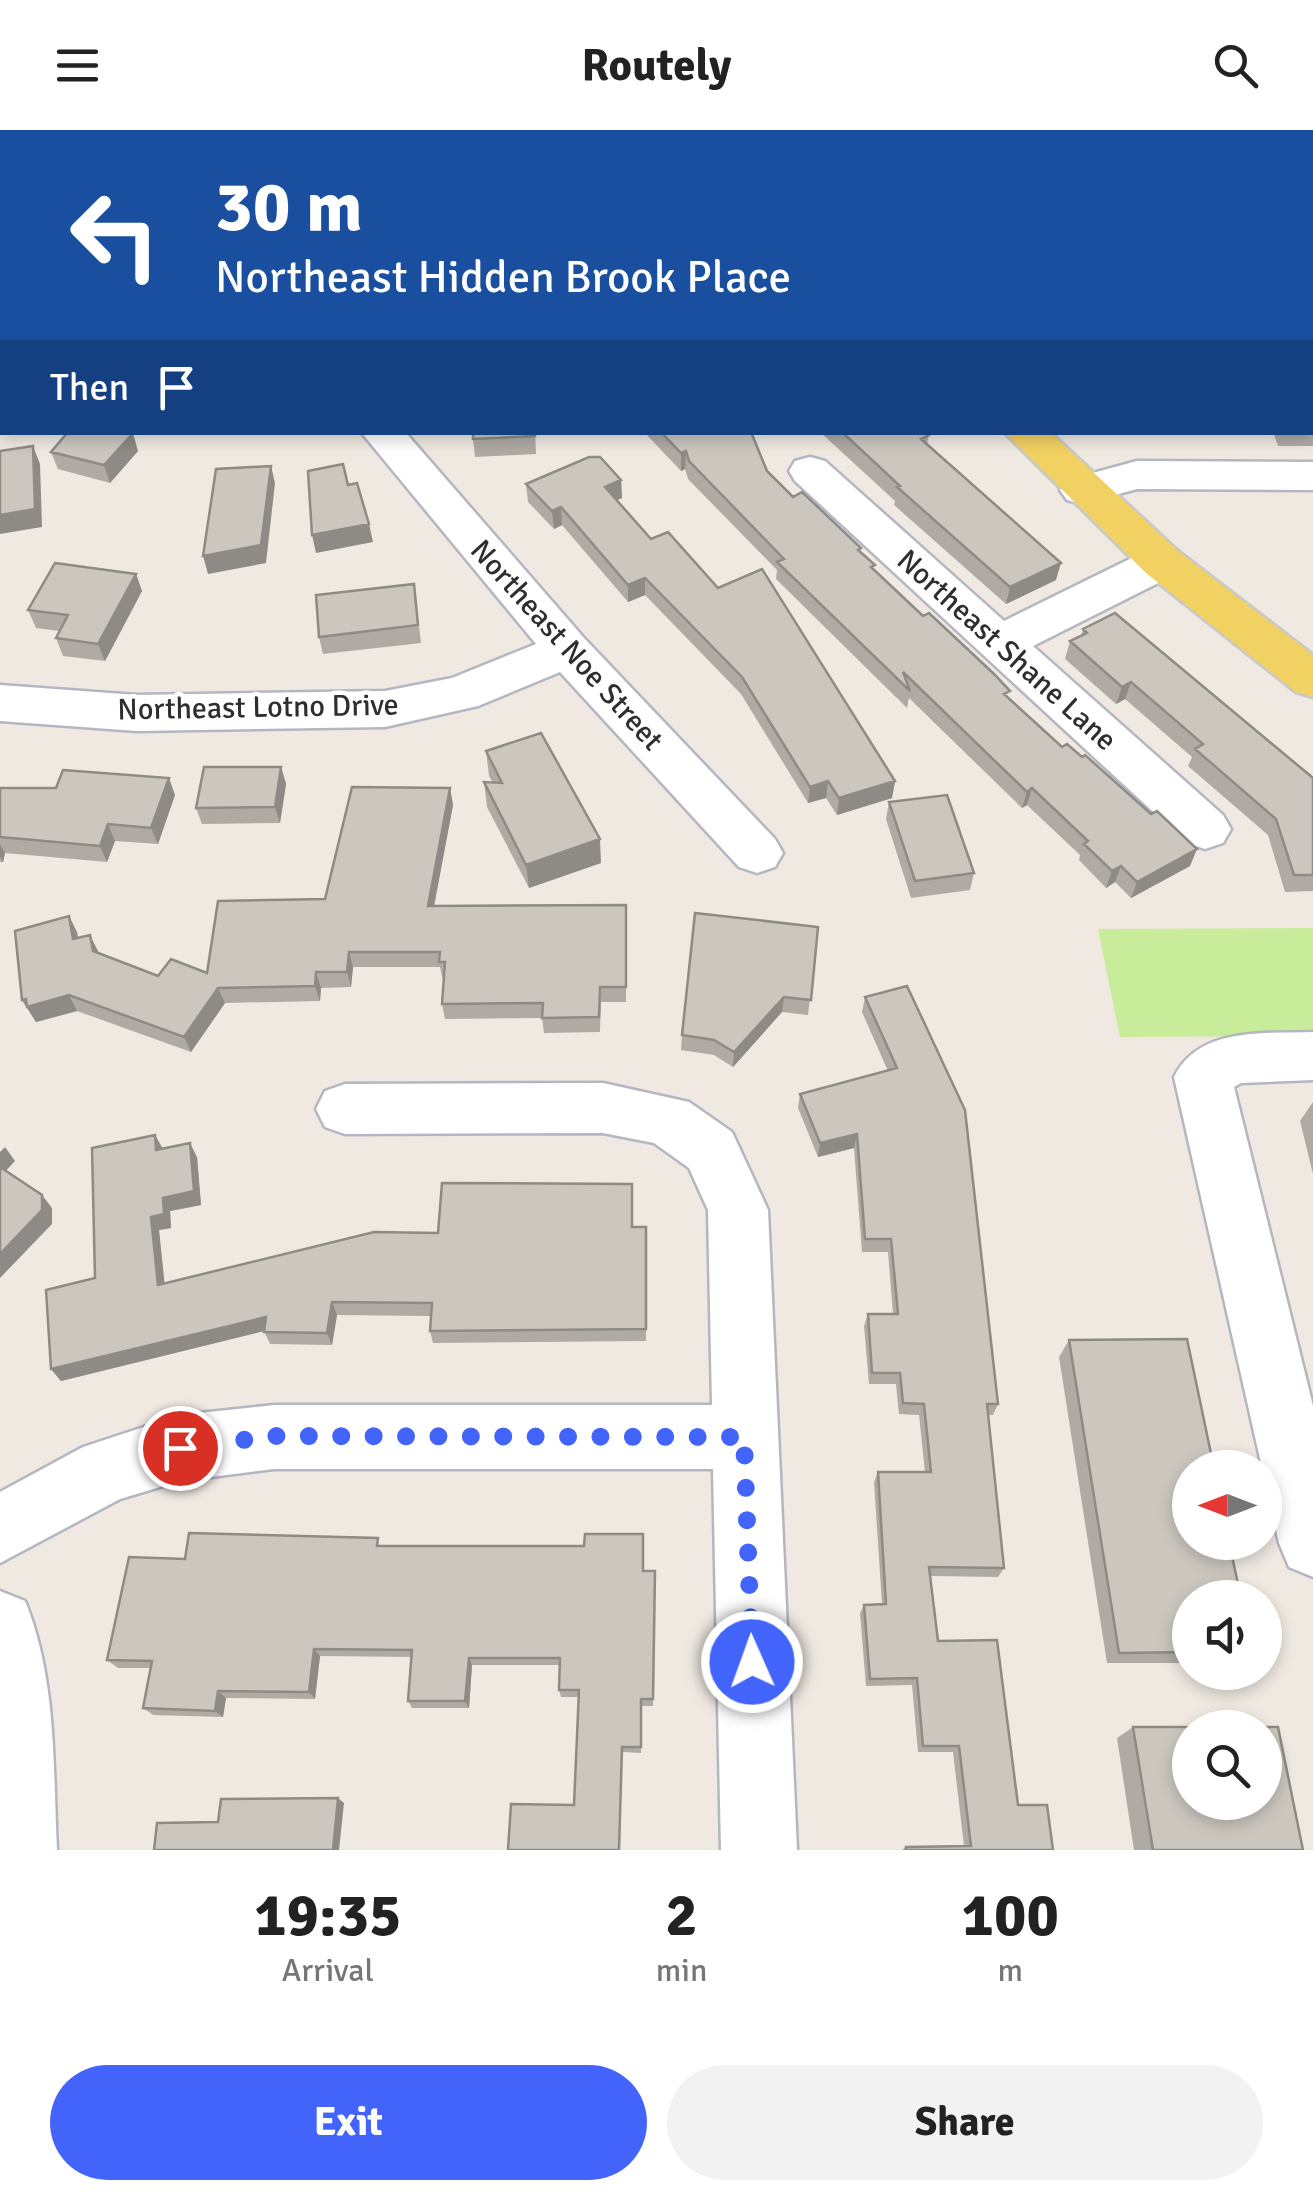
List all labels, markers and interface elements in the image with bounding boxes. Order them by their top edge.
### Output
icon: menu [50,38,105,93]
text: Routely [582,38,731,93]
icon: search [1208,38,1263,93]
text: 30 m [215,164,363,250]
icon: left [50,170,180,300]
text: Northeast Hidden Brook Place [215,250,791,305]
icon: arrive [149,360,204,415]
text: Then [50,364,129,411]
street label: Northeast Noe Street [462,532,671,758]
street label: Northeast Shane Lane [889,542,1124,759]
street label: Northeast Lotno Drive [117,687,399,728]
pin [138,1406,223,1491]
icon: arrive [153,1421,208,1476]
north arrow [1172,1450,1282,1560]
map controls [1172,1450,1282,1820]
button: sound [1172,1580,1282,1690]
position arrow [700,1610,804,1714]
button: search [1172,1710,1282,1820]
text: 19:35 [254,1879,402,1953]
text: 2 [665,1879,698,1953]
text: 100 [962,1879,1059,1953]
text: Arrival [282,1951,374,1990]
text: min [656,1951,707,1990]
text: m [997,1951,1023,1990]
button: Exit [50,2065,647,2180]
button: Share [667,2065,1263,2180]

